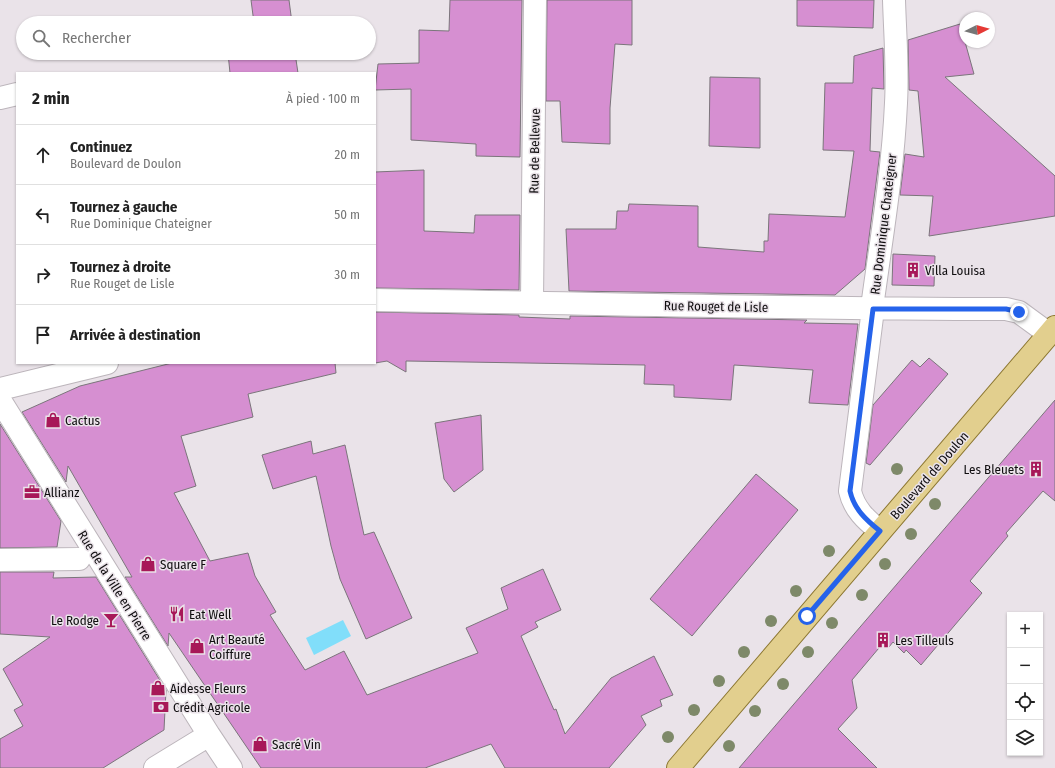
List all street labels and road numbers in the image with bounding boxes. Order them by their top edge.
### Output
street label: Rue de Bellevue [526,108,543,194]
street label: Rue Dominique Chateigner [867,152,900,295]
street label: Rue Rouget de Lisle [664,298,768,315]
street label: Boulevard de Doulon [887,428,972,522]
street label: Rue de la Ville en Pierre [75,528,155,643]

